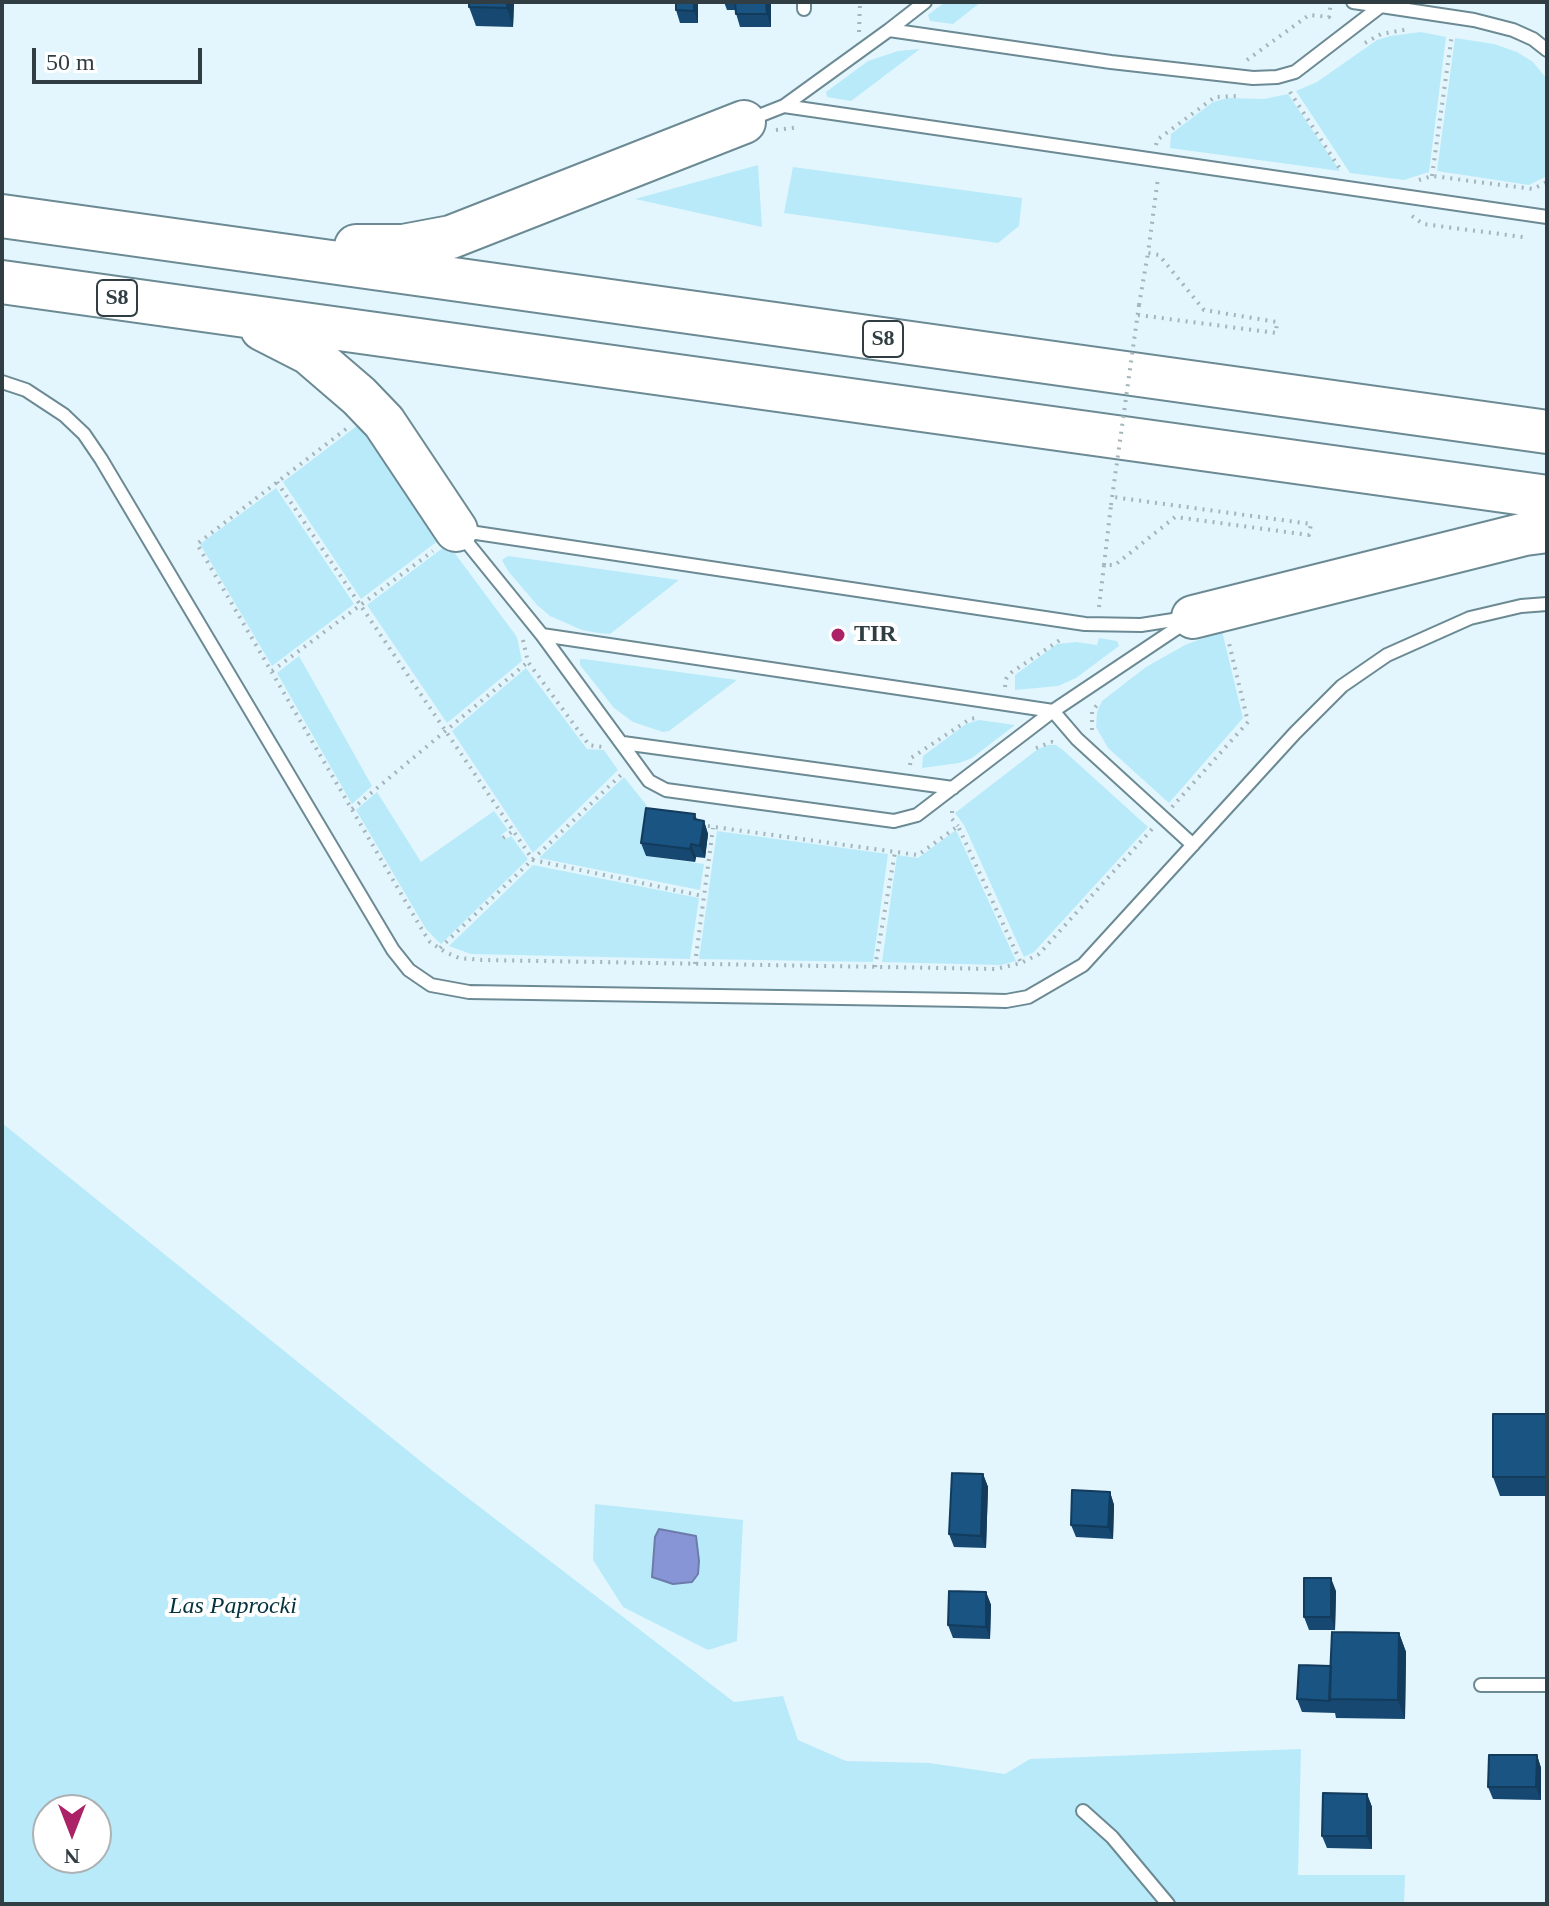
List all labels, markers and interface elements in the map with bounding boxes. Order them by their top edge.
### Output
scale bar [36,32,206,82]
text: 50 m [46,49,95,75]
road number: S8 [97,280,137,316]
road number: S8 [863,321,903,357]
place label: TIR [854,621,897,649]
marker: TIR [829,626,847,644]
park label: Las Paprocki [169,1593,297,1621]
north arrow [32,1794,112,1874]
text: N [64,1844,80,1869]

